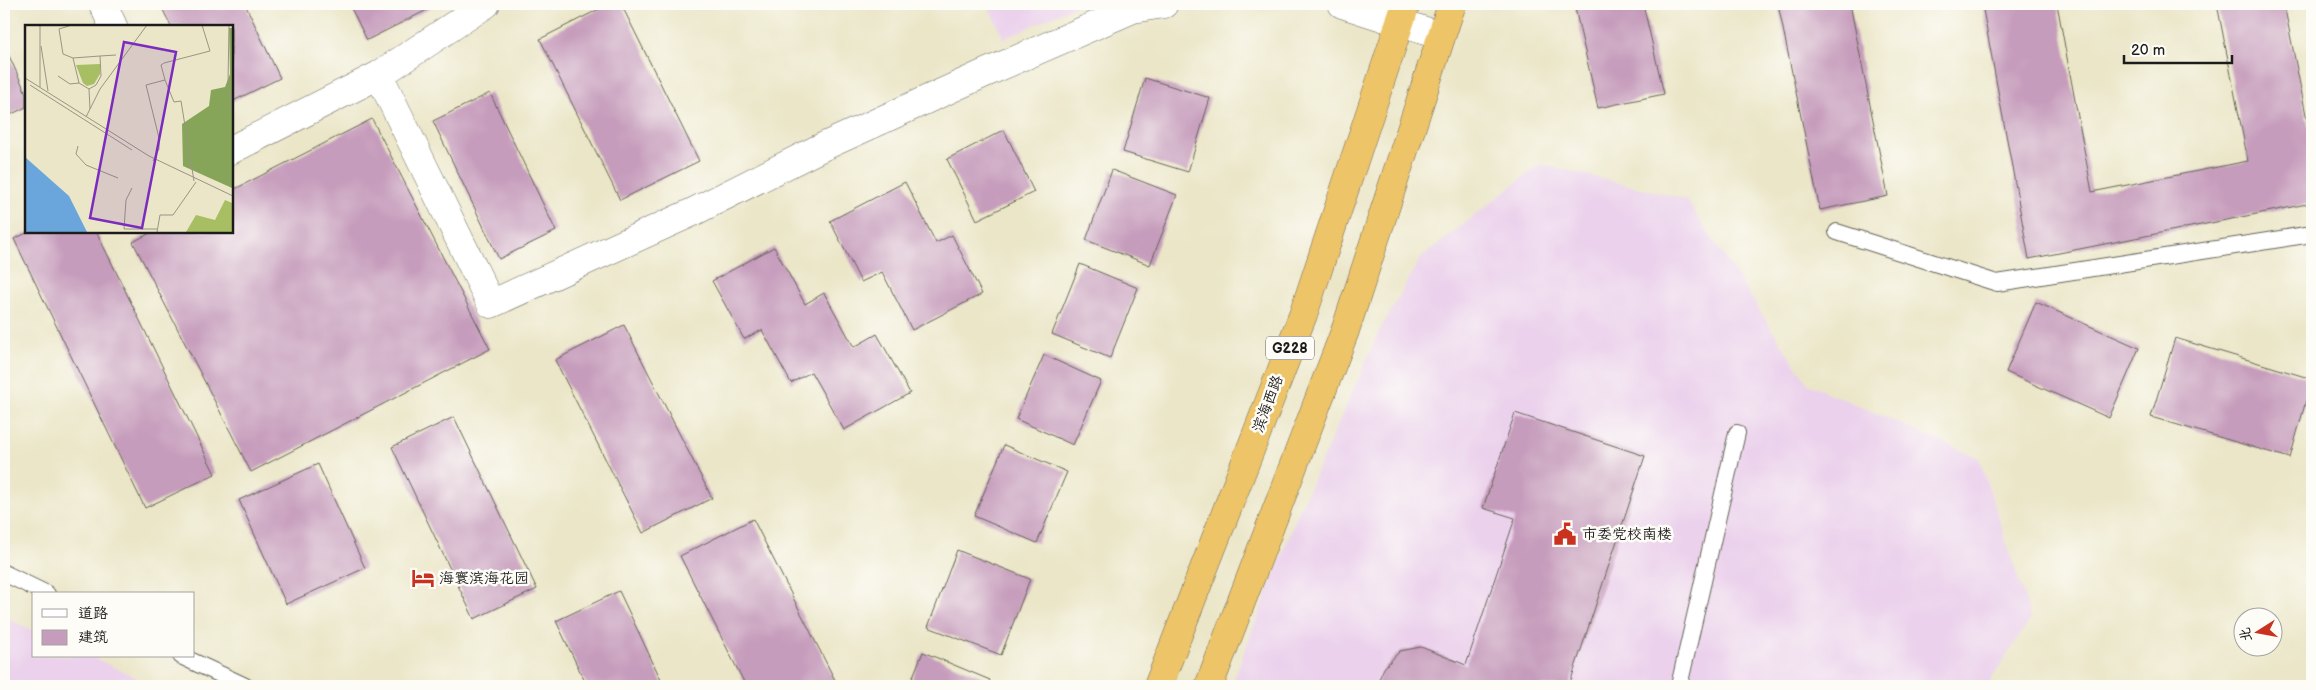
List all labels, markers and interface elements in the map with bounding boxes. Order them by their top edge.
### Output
inset map [25,25,232,232]
scale bar [2124,32,2231,64]
text: 20 m [2131,41,2165,60]
road number: G228 [1266,336,1314,359]
street label: 滨海西路 [1248,373,1288,435]
public building icon: 市委党校南楼 [1552,521,1578,547]
place label: 市委党校南楼 [1582,525,1672,544]
hotel icon: 海寰滨海花园 [410,565,436,591]
place label: 海寰滨海花园 [439,569,529,588]
legend [32,592,195,658]
text: 道路 [78,604,108,623]
north arrow [2234,608,2284,658]
text: 北 [2236,626,2255,643]
text: 建筑 [78,628,108,647]

